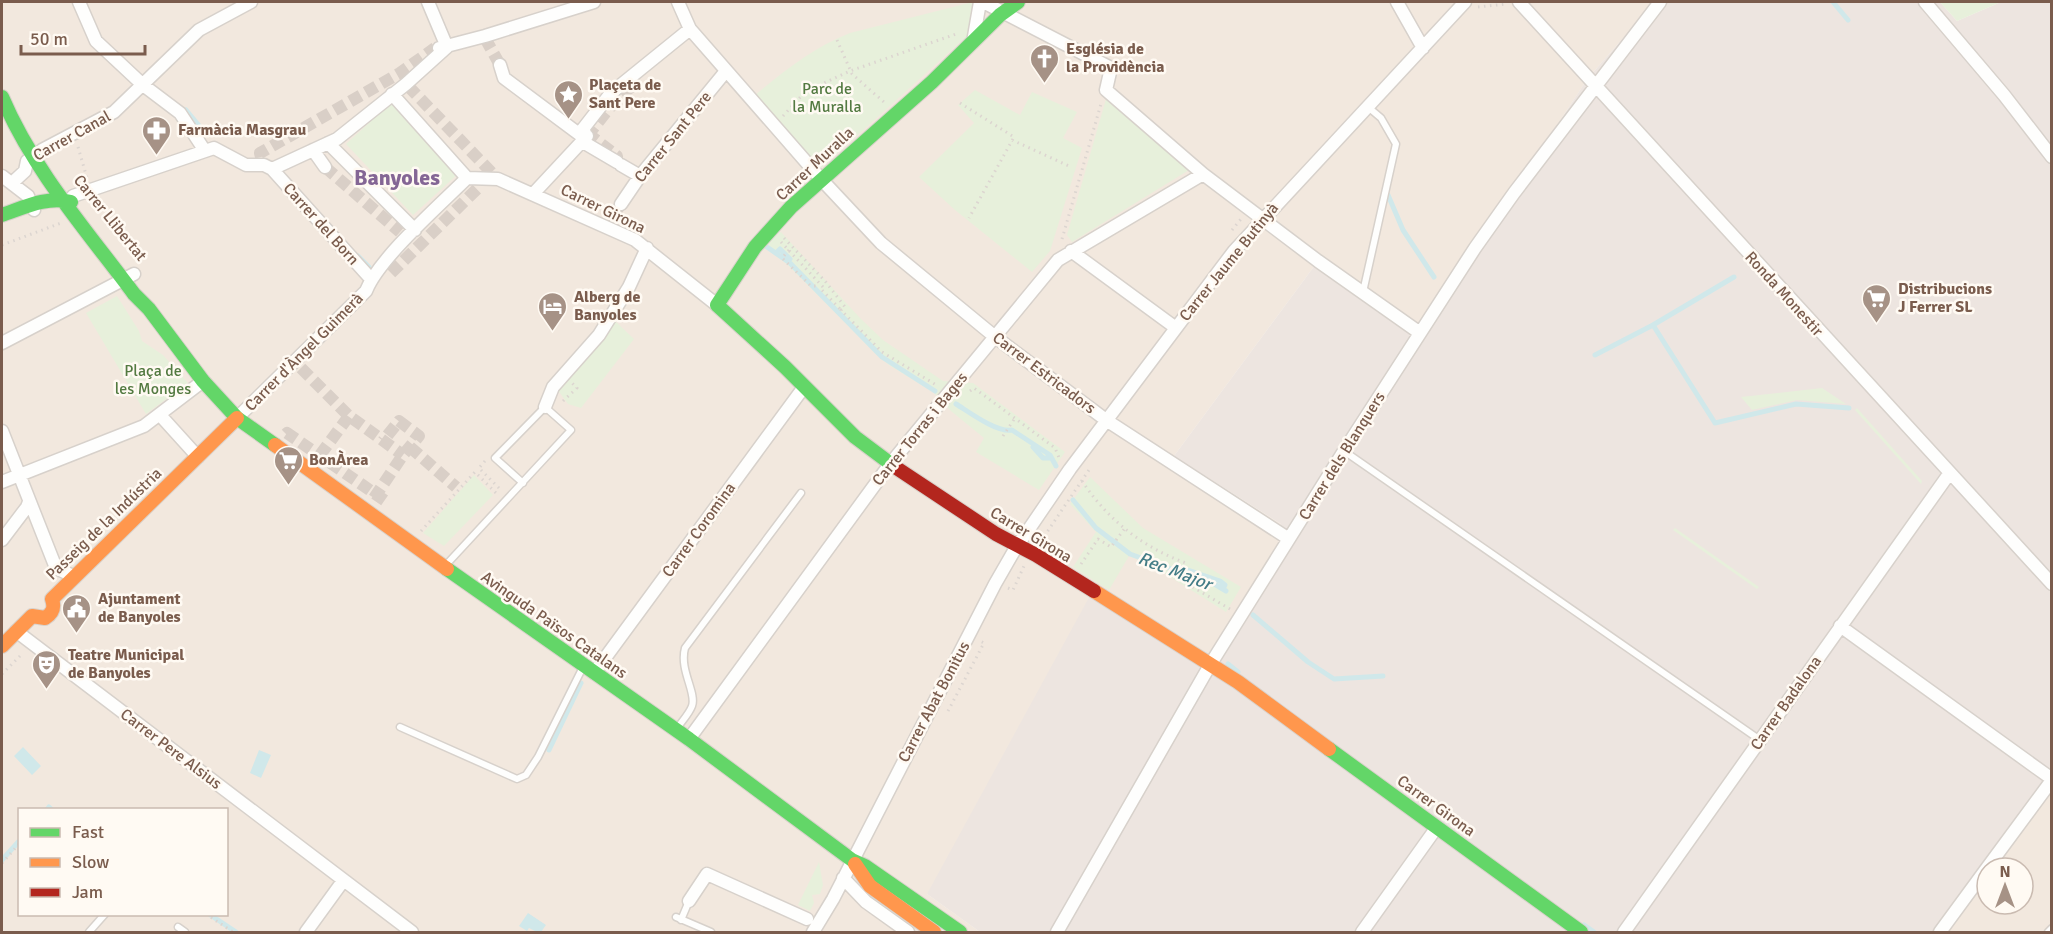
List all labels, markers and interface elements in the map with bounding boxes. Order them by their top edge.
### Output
scale bar [21,18,146,56]
text: 50 m [30,28,68,50]
place label: Església de la Providència [1066,39,1165,77]
church icon: Església de la Providència [1029,42,1061,84]
place label: Plaçeta de Sant Pere [589,75,661,113]
place icon: Plaçeta de Sant Pere [552,78,584,120]
park label: Parc de la Muralla [792,79,862,117]
street label: Carrer Sant Pere [630,87,716,187]
street label: Carrer Canal [30,106,115,166]
pharmacy icon: Farmàcia Masgrau [141,114,173,156]
place label: Farmàcia Masgrau [178,120,306,140]
street label: Carrer Muralla [772,123,858,205]
district label: Banyoles [354,164,440,191]
street label: Carrer Llibertat [69,171,151,266]
street label: Carrer del Born [279,179,363,269]
street label: Carrer Girona [557,180,649,238]
street label: Carrer Jaume Butinyà [1175,199,1283,325]
street label: Ronda Monestir [1741,247,1827,341]
place label: Distribucions J Ferrer SL [1898,279,1992,317]
supermarket icon: Distribucions J Ferrer SL [1861,282,1893,324]
place label: Alberg de Banyoles [574,287,640,325]
street label: Carrer d'Àngel Guimerà [241,289,367,415]
hotel icon: Alberg de Banyoles [537,290,569,332]
street label: Carrer Estricadors [988,328,1100,418]
park label: Plaça de les Monges [115,361,191,399]
street label: Carrer Torras i Bages [868,368,972,490]
street label: Carrer dels Blanquers [1294,388,1390,524]
supermarket icon: BonÀrea [272,444,304,486]
place label: BonÀrea [309,450,368,470]
street label: Passeig de la Indústria [42,464,166,584]
street label: Carrer Coromina [658,479,740,581]
street label: Carrer Girona [986,503,1076,567]
water label: Rec Major [1135,547,1217,596]
street label: Avinguda Països Catalans [477,567,631,683]
place label: Ajuntament de Banyoles [98,589,181,627]
public building icon: Ajuntament de Banyoles [61,592,93,634]
street label: Carrer Abat Bonitus [894,638,974,766]
place label: Teatre Municipal de Banyoles [68,645,184,683]
theatre icon: Teatre Municipal de Banyoles [31,648,63,690]
street label: Carrer Badalona [1746,652,1826,754]
street label: Carrer Pere Alsius [116,704,226,794]
street label: Carrer Girona [1393,771,1479,841]
legend [18,808,228,916]
text: Fast [72,821,104,843]
text: Slow [72,851,109,873]
north arrow [1975,856,2035,916]
text: N [1999,862,2011,882]
text: Jam [72,881,103,903]

